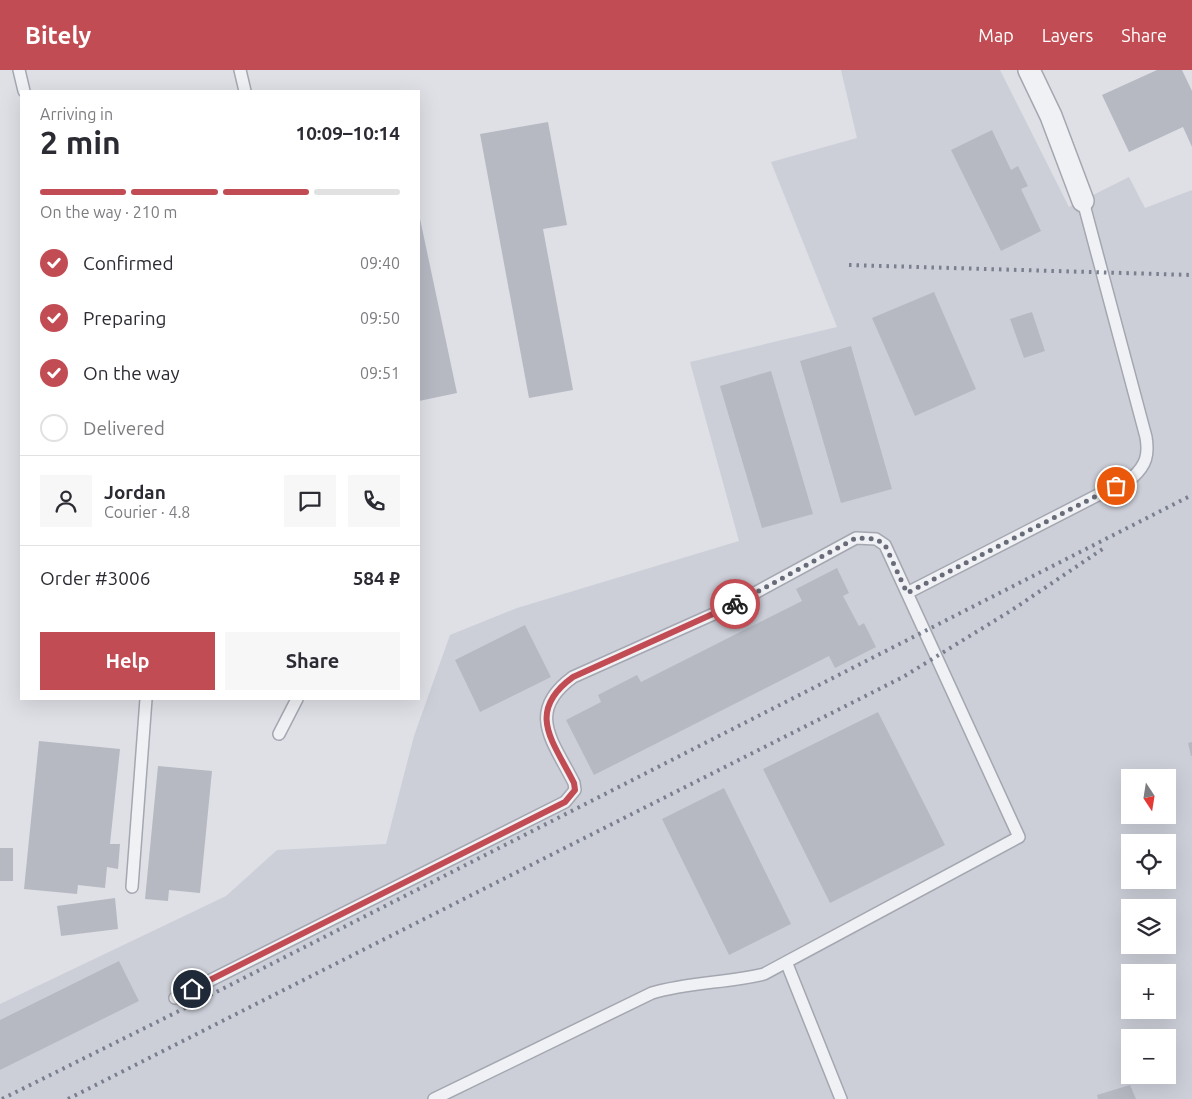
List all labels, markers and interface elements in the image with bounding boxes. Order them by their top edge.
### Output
text: Bitely [25,22,91,49]
text: Map [978,25,1014,45]
text: Layers [1042,25,1093,45]
text: Share [1121,25,1167,45]
text: Arriving in [40,105,113,123]
text: 10:09–10:14 [295,122,400,144]
text: 2 min [40,124,121,160]
text: On the way · 210 m [40,203,177,221]
icon: check [40,249,68,277]
text: Confirmed [83,252,174,274]
text: 09:40 [360,254,400,272]
icon: check [40,304,68,332]
text: Preparing [83,307,167,329]
text: 09:50 [360,309,400,327]
icon: check [40,359,68,387]
text: On the way [83,362,180,384]
text: 09:51 [360,364,400,382]
text: Delivered [83,417,165,439]
pin [1095,465,1137,507]
icon: bag [1102,472,1130,500]
button: person [40,475,92,527]
button: chat [284,475,336,527]
button: phone [348,475,400,527]
text: Jordan [104,481,166,503]
text: Courier · 4.8 [104,503,190,521]
text: Order #3006 [40,567,150,589]
text: 584 ₽ [353,567,400,589]
courier [710,579,760,629]
icon: bike [721,590,749,618]
button: Help [40,632,215,690]
button: Share [225,632,400,690]
north arrow [1121,769,1176,824]
map controls [1121,769,1176,1084]
button: locate [1121,834,1176,889]
button: layers [1121,899,1176,954]
button: + [1121,964,1176,1019]
pin [171,968,213,1010]
icon: home [178,975,206,1003]
button: − [1121,1029,1176,1084]

